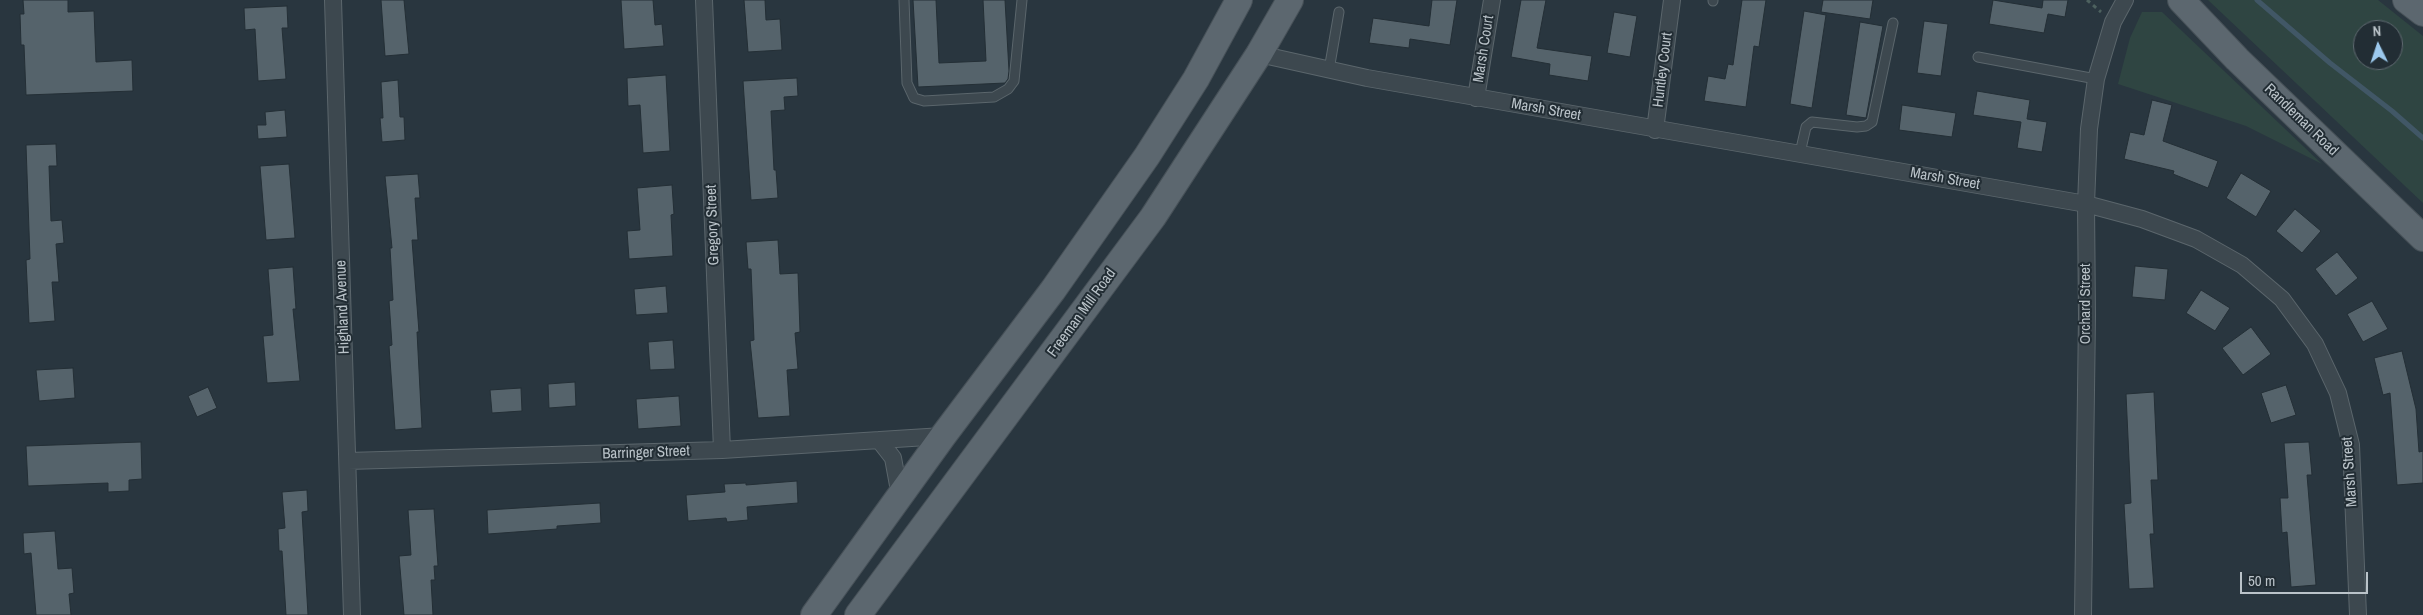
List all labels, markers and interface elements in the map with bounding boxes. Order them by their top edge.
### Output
street label: Marsh Court [1470,14,1498,84]
north arrow [2353,20,2403,70]
text: N [2372,22,2382,40]
street label: Huntley Court [1649,32,1677,108]
street label: Randleman Road [2260,80,2342,160]
street label: Marsh Street [1510,95,1582,125]
street label: Marsh Street [1909,164,1981,194]
street label: Gregory Street [703,184,723,266]
street label: Highland Avenue [332,260,354,354]
street label: Orchard Street [2077,264,2095,344]
street label: Freeman Mill Road [1044,265,1120,361]
street label: Marsh Street [2339,436,2361,508]
street label: Barringer Street [602,442,690,464]
scale bar [2243,562,2370,594]
text: 50 m [2248,570,2275,591]

